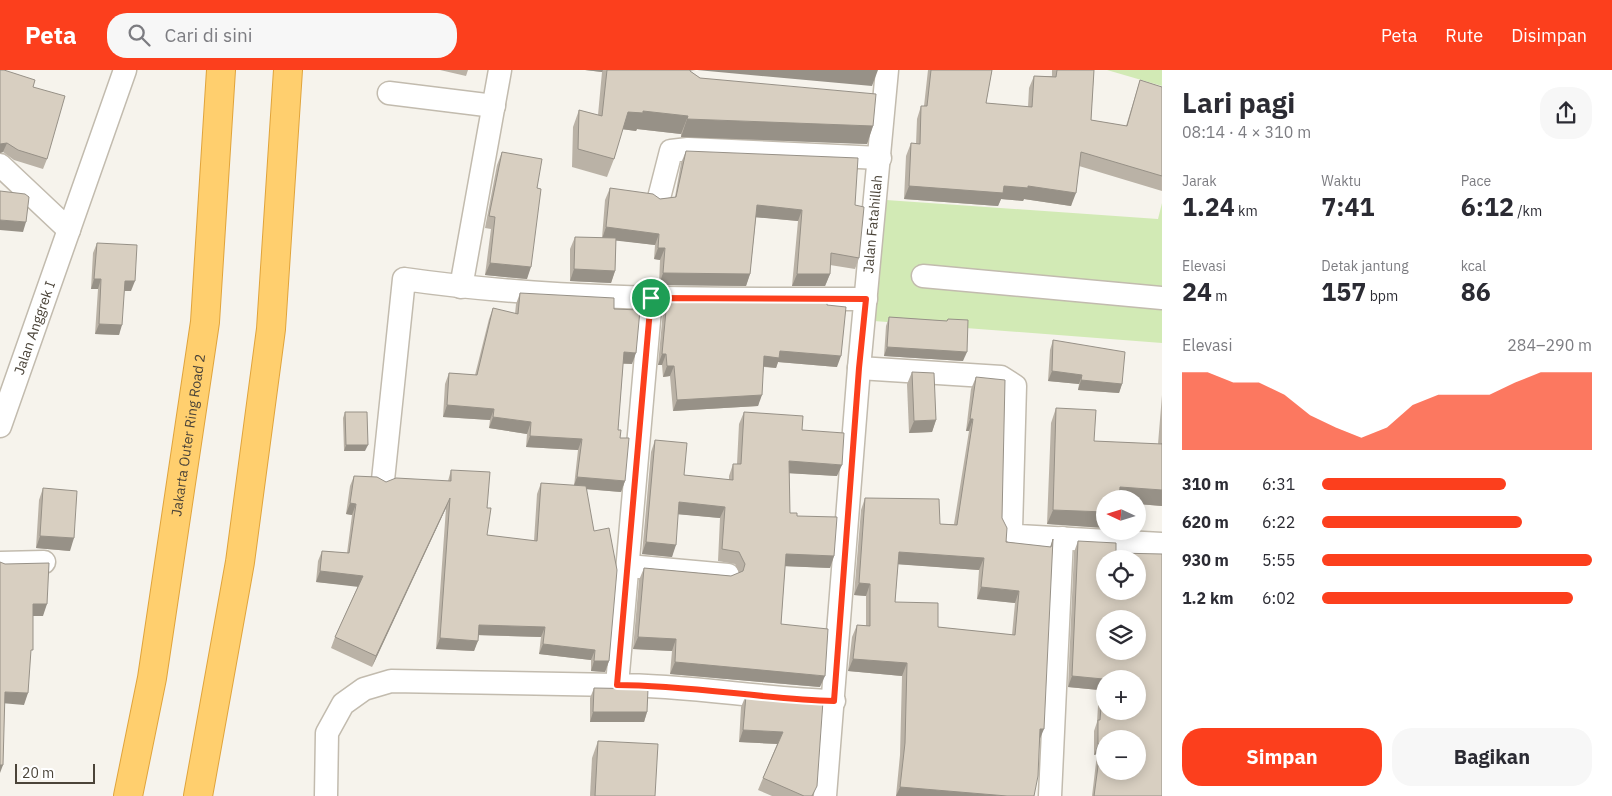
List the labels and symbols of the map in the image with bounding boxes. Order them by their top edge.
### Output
street label: Jalan Fatahillah [859,174,886,274]
pin [630,277,672,319]
street label: Jalan Anggrek I [10,279,59,377]
street label: Jakarta Outer Ring Road 2 [167,353,209,518]
north arrow [1096,490,1146,540]
scale bar [15,761,95,784]

